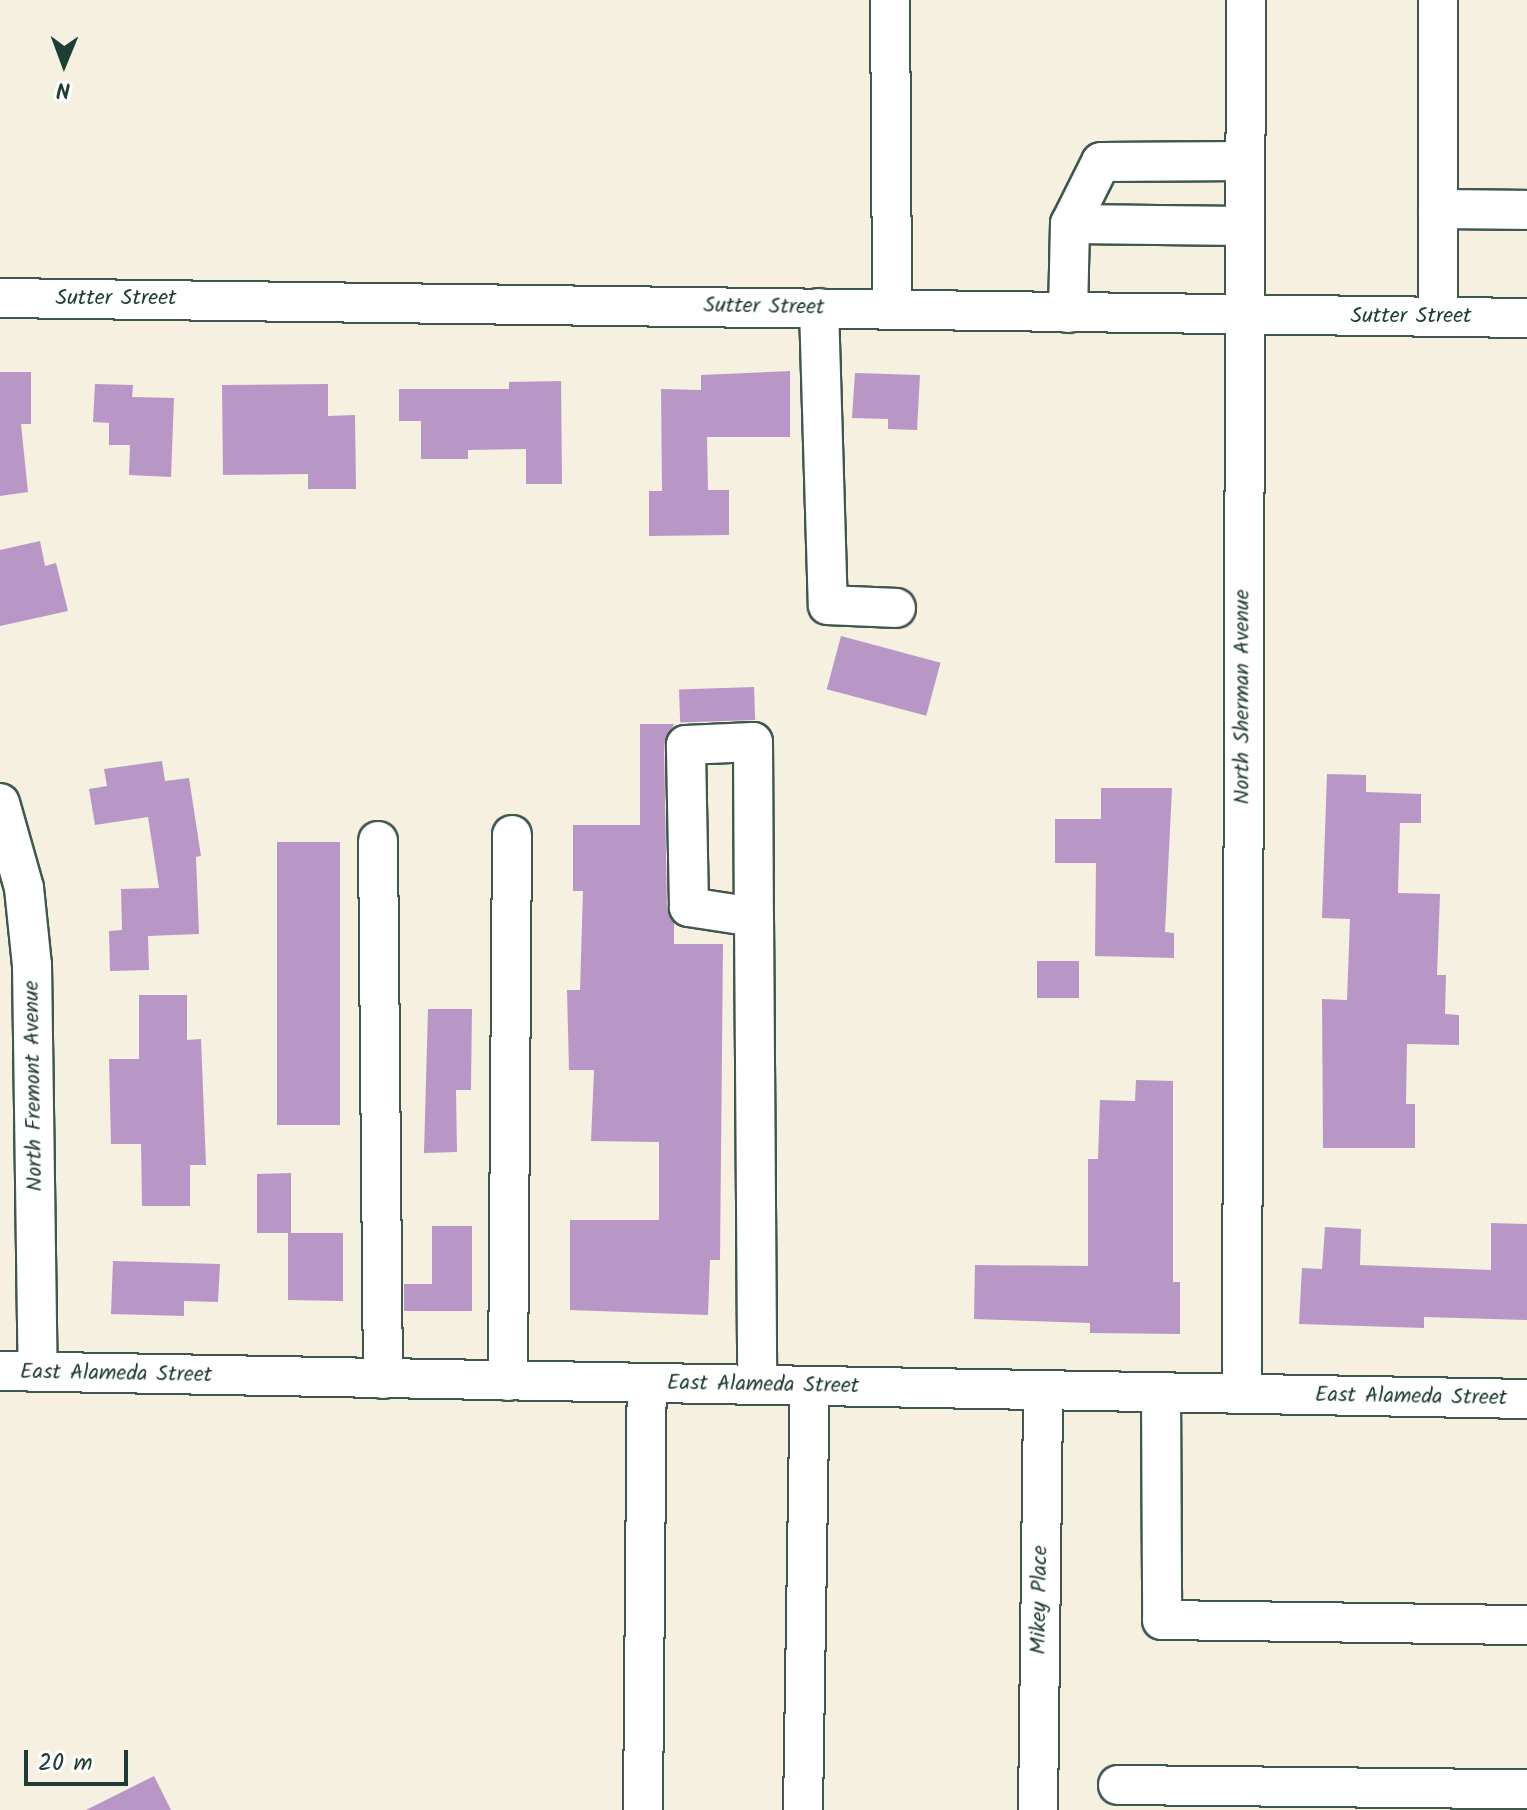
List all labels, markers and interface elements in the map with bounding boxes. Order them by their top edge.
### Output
north arrow [24,24,104,104]
text: N [56,71,71,106]
street label: Sutter Street [55,286,177,312]
street label: Sutter Street [703,293,825,321]
street label: Sutter Street [1350,304,1472,330]
street label: North Sherman Avenue [1230,589,1256,805]
street label: North Fremont Avenue [19,980,49,1192]
street label: East Alameda Street [20,1359,212,1389]
street label: East Alameda Street [667,1370,859,1400]
street label: East Alameda Street [1315,1382,1507,1412]
street label: Mikey Place [1026,1545,1054,1655]
scale bar [28,1734,132,1784]
text: 20 m [38,1744,93,1783]

